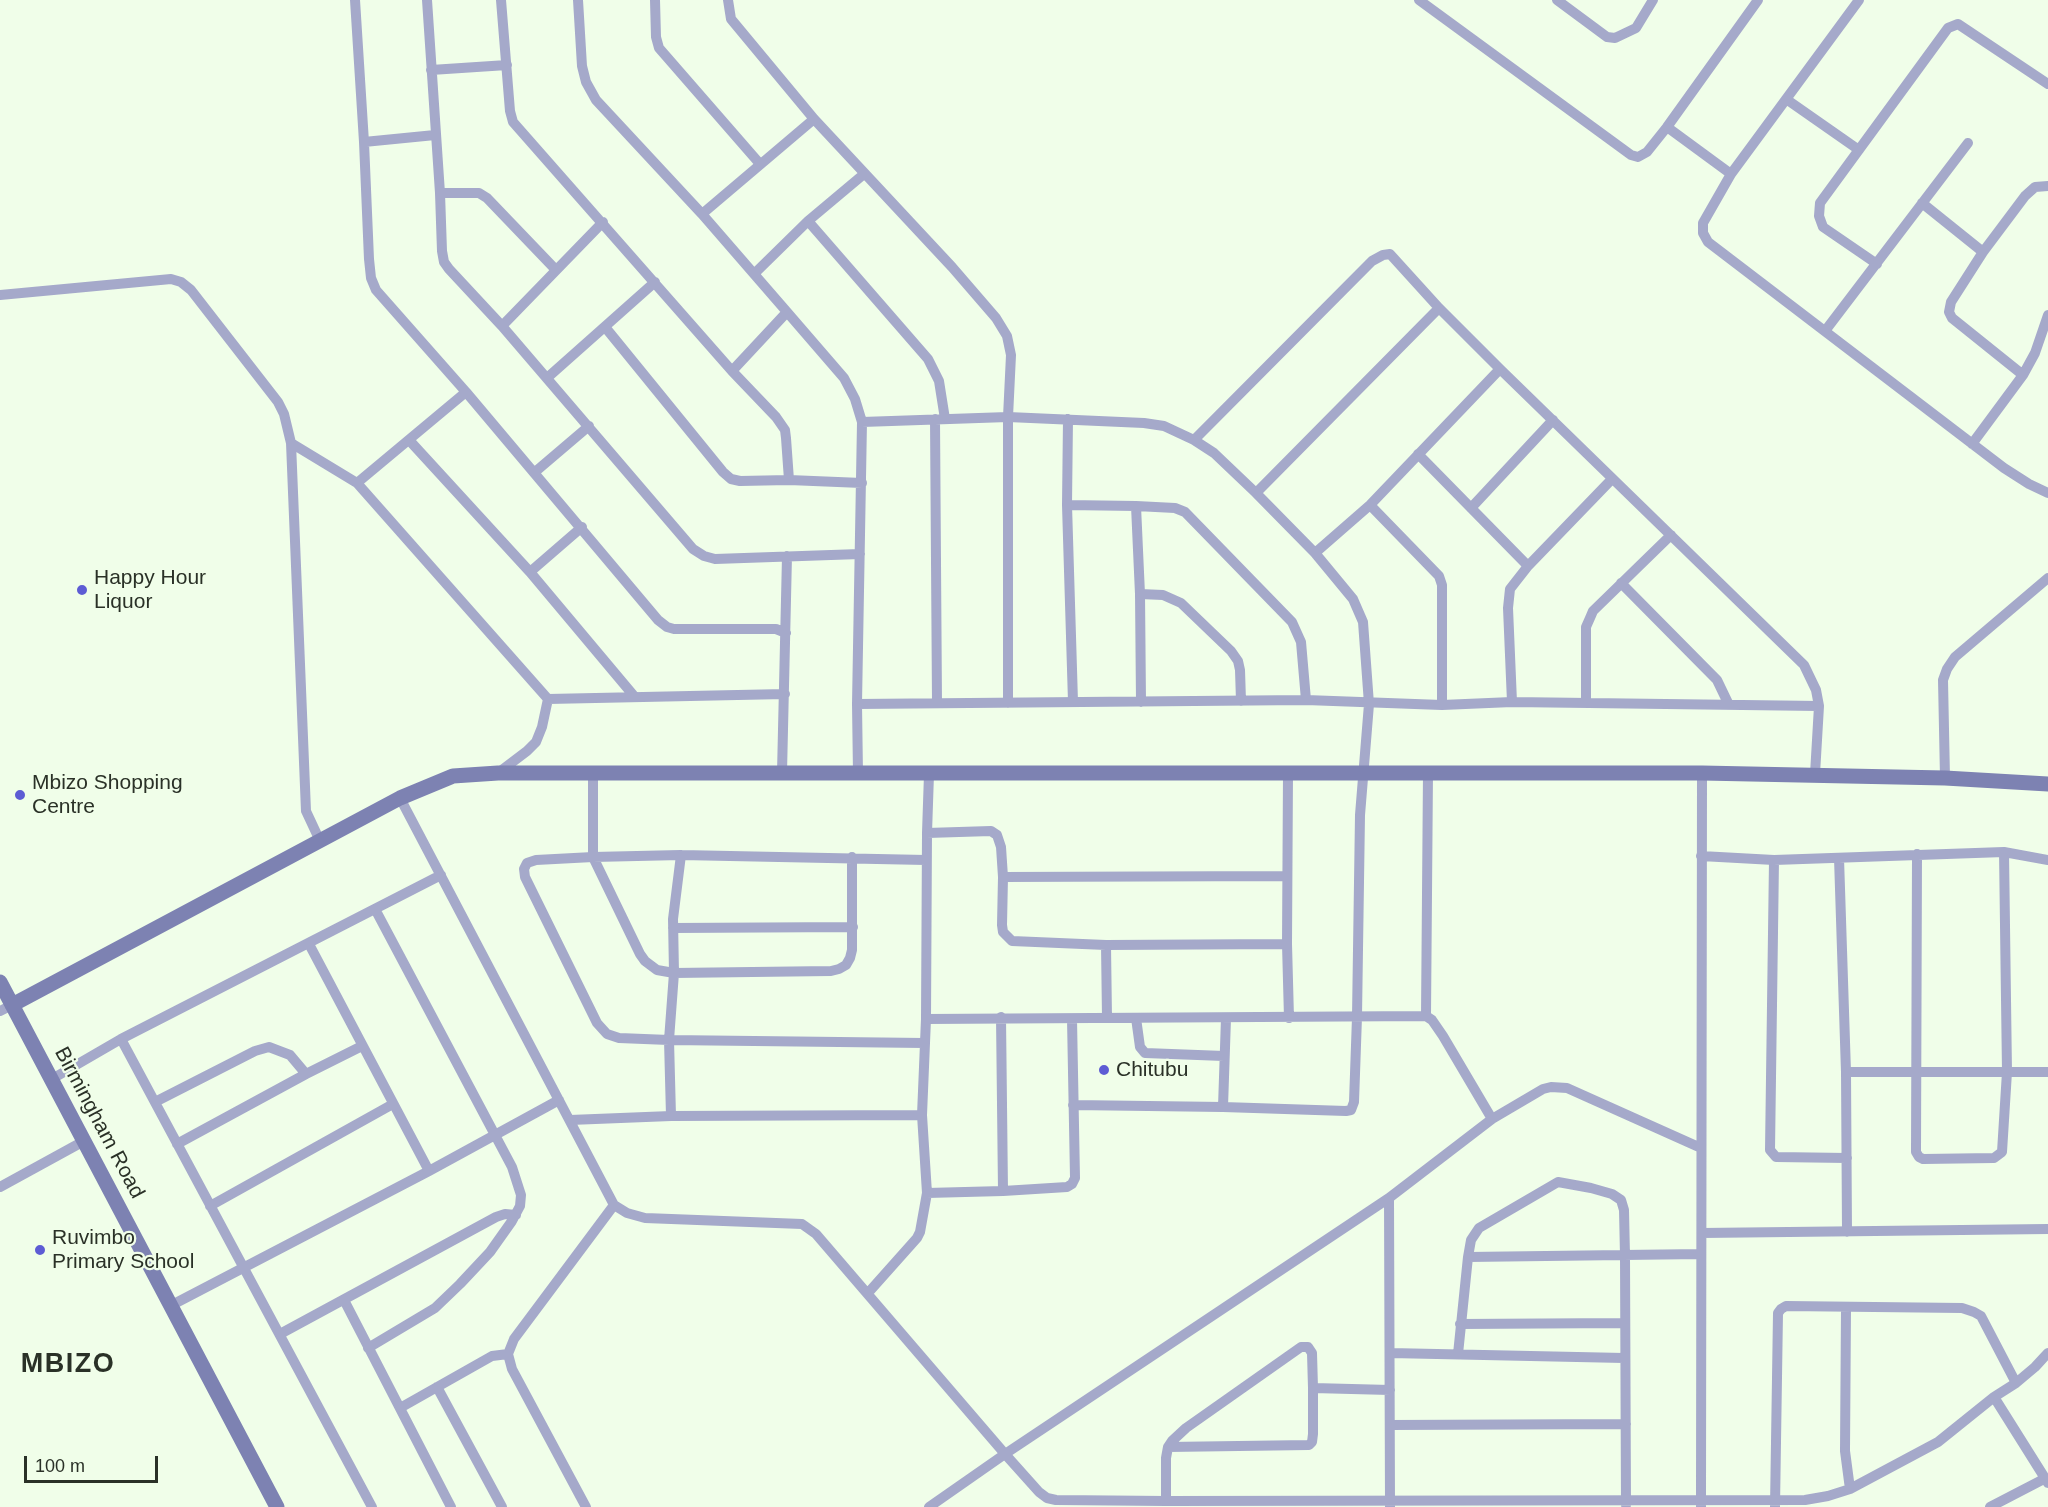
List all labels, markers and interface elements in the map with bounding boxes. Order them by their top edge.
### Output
place label: Happy Hour Liquor [94,565,206,615]
marker: Happy Hour Liquor [75,583,89,597]
place label: Mbizo Shopping Centre [32,770,183,820]
marker: Mbizo Shopping Centre [13,788,27,802]
street label: Birmingham Road [48,1043,150,1203]
place label: Chitubu [1116,1057,1188,1083]
marker: Chitubu [1097,1063,1111,1077]
place label: Ruvimbo Primary School [52,1225,194,1275]
marker: Ruvimbo Primary School [33,1243,47,1257]
district label: MBIZO [21,1349,115,1381]
scale bar [27,1444,160,1482]
text: 100 m [35,1456,85,1476]

